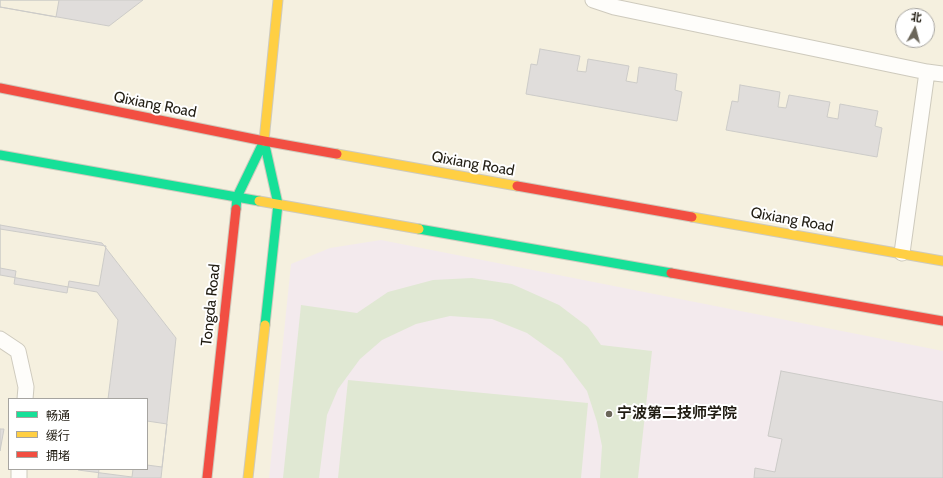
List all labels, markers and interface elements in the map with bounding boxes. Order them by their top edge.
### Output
north arrow [895,8,935,48]
text: 北 [910,9,923,25]
street label: Qixiang Road [112,88,198,122]
street label: Qixiang Road [430,148,516,180]
street label: Qixiang Road [749,204,835,236]
street label: Tongda Road [198,263,224,347]
legend [8,398,148,470]
place label: 宁波第二技师学院 [617,405,737,423]
text: 畅通 [46,408,70,423]
marker: 宁波第二技师学院 [604,409,614,419]
text: 缓行 [46,428,70,443]
text: 拥堵 [46,448,70,463]

